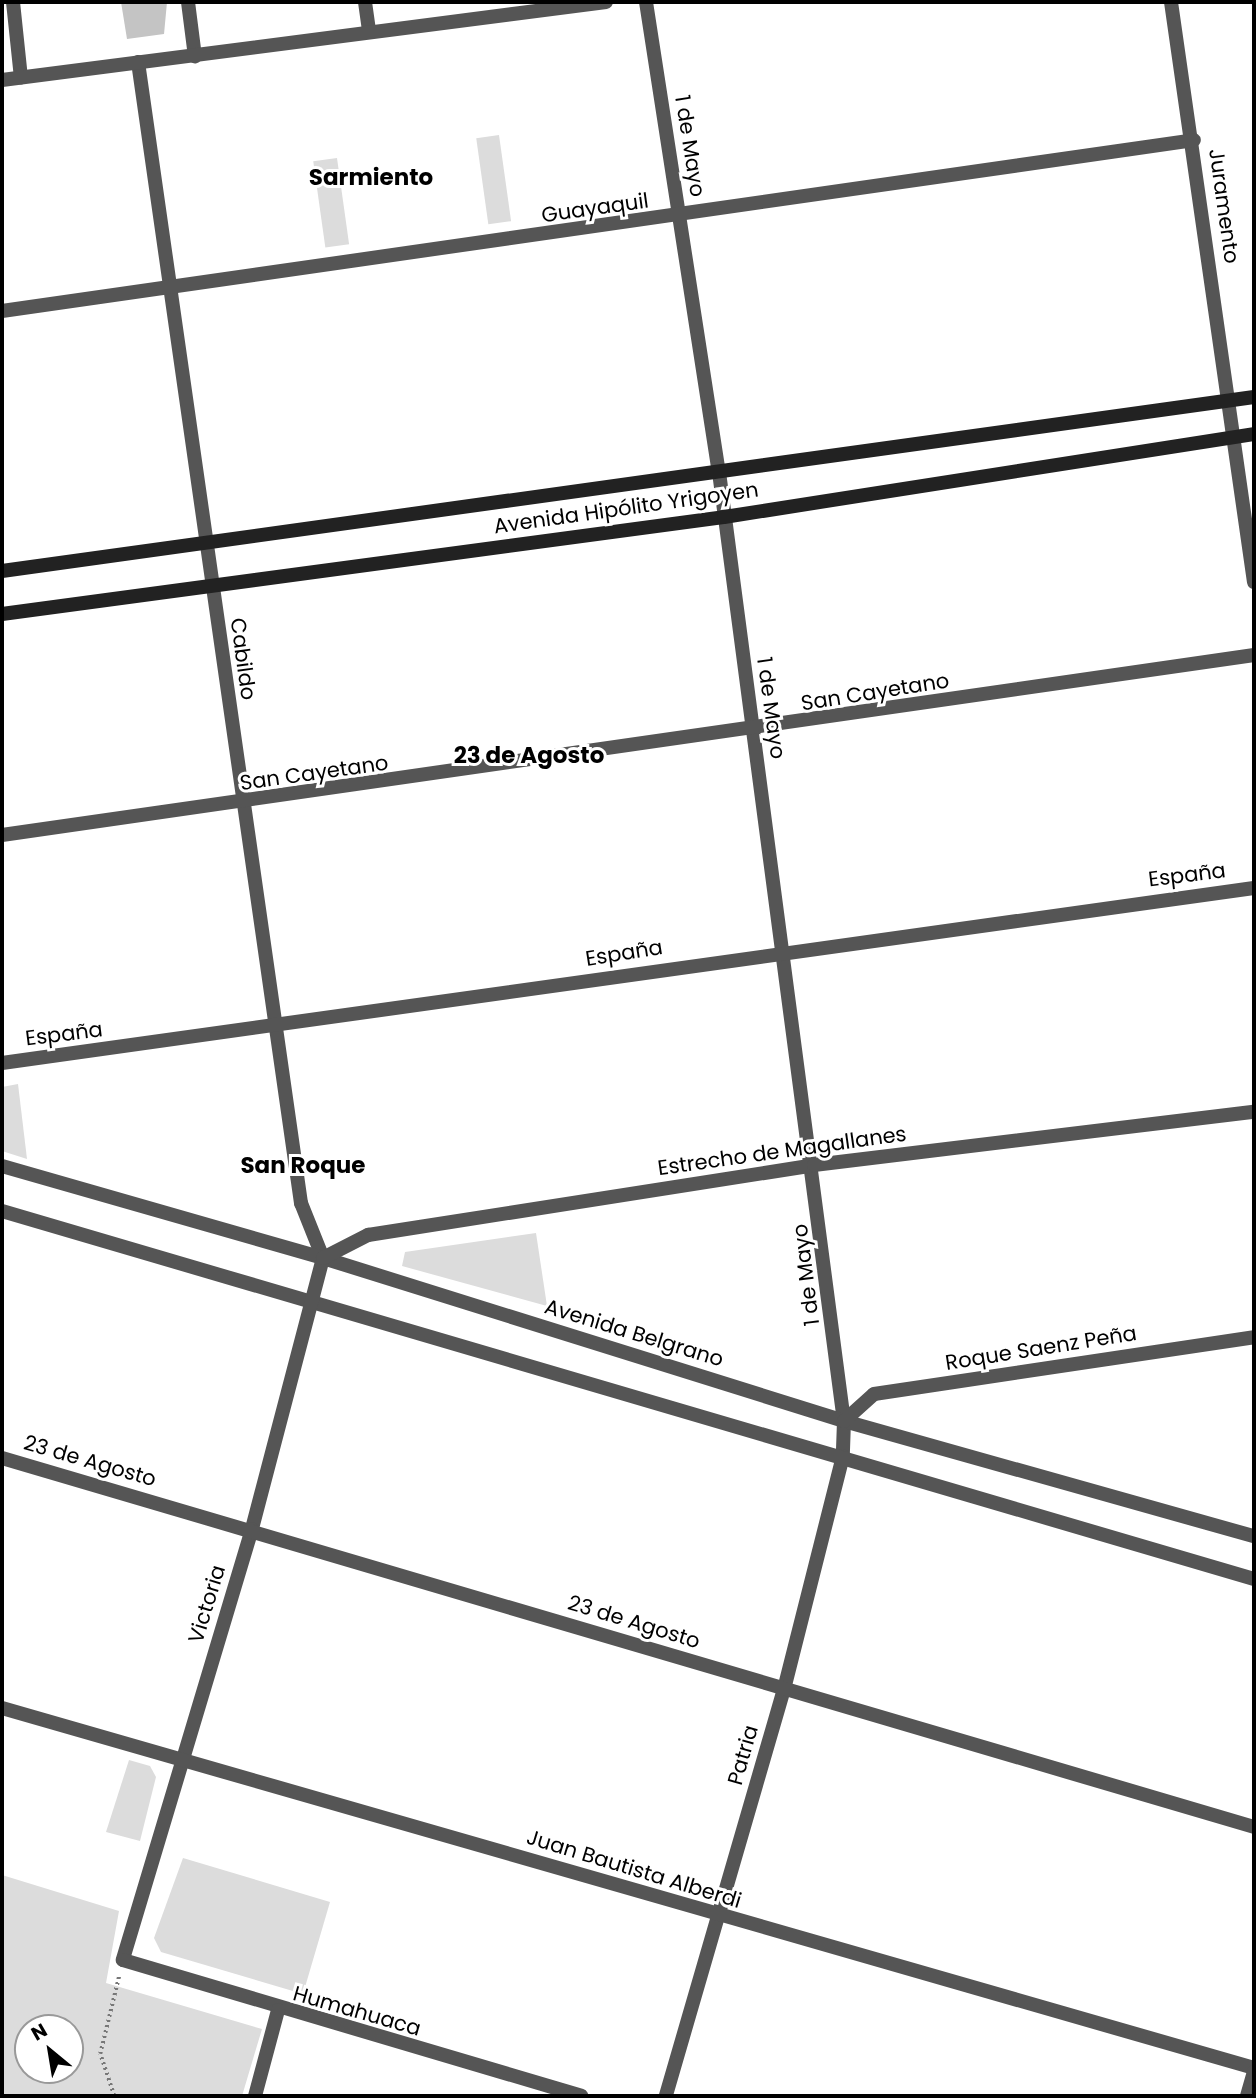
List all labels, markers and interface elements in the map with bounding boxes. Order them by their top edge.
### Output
street label: 1 de Mayo [670,93,710,199]
street label: Juramento [1203,147,1245,265]
district label: Sarmiento [309,163,433,191]
street label: Guayaquil [540,188,650,228]
street label: Avenida Hipólito Yrigoyen [492,477,760,539]
street label: Cabildo [225,616,261,702]
street label: 1 de Mayo [751,655,791,761]
street label: San Cayetano [799,668,951,716]
district label: 23 de Agosto [454,741,604,769]
street label: San Cayetano [238,750,390,796]
street label: España [1147,858,1227,892]
street label: España [584,934,664,972]
street label: España [24,1017,104,1051]
street label: Estrecho de Magallanes [656,1121,908,1181]
district label: San Roque [240,1151,366,1179]
street label: 1 de Mayo [787,1223,825,1327]
street label: Avenida Belgrano [542,1294,726,1372]
street label: Roque Saenz Peña [944,1320,1138,1376]
street label: 23 de Agosto [21,1430,159,1492]
street label: Victoria [183,1562,231,1646]
street label: 23 de Agosto [565,1590,703,1654]
street label: Patria [722,1722,764,1788]
street label: Juan Bautista Alberdi [524,1824,744,1914]
street label: Humahuaca [290,1981,424,2041]
north arrow [14,2014,84,2084]
text: N [26,2017,52,2047]

